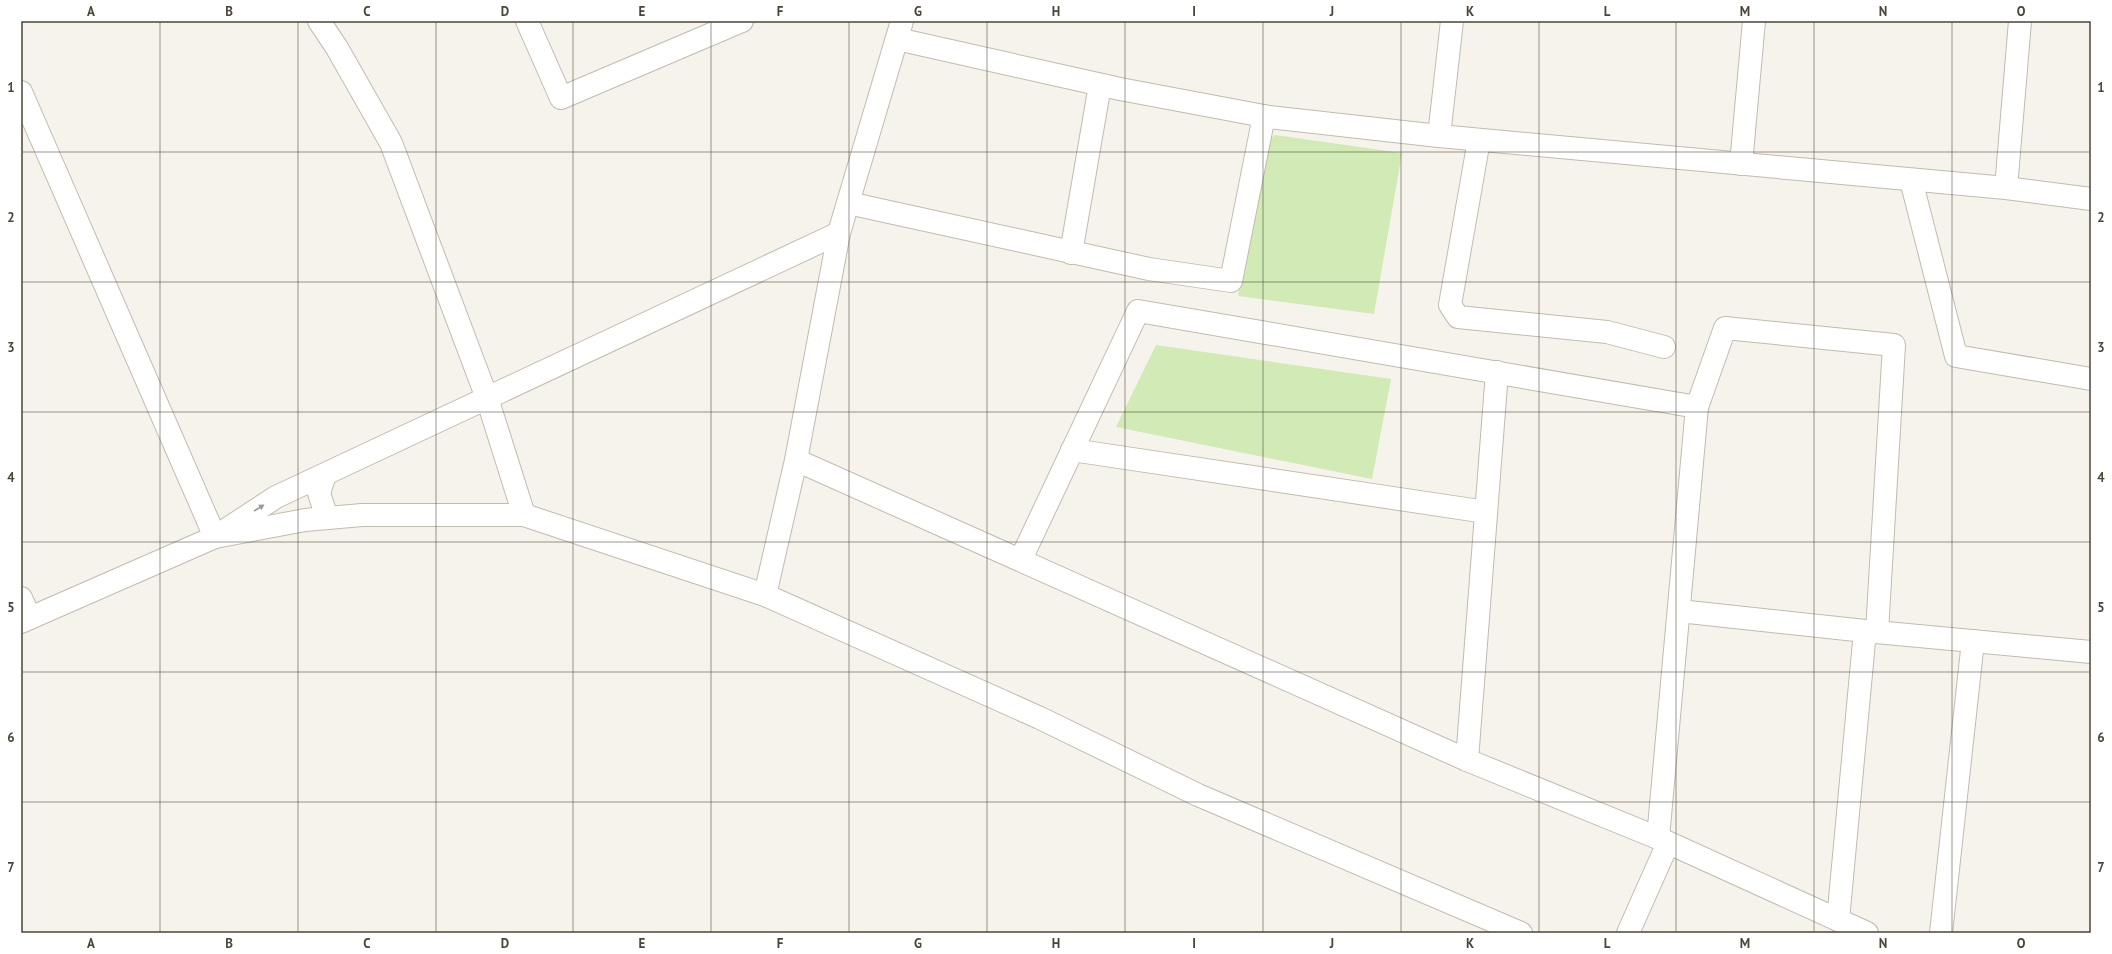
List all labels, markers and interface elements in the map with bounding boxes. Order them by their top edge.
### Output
text: A [87,3,95,20]
text: B [225,3,233,20]
text: C [363,3,371,20]
text: D [501,3,509,20]
text: E [639,3,646,20]
text: F [777,3,784,20]
text: G [914,3,922,20]
text: H [1052,3,1060,20]
text: I [1192,3,1196,20]
text: J [1329,3,1334,20]
text: K [1466,3,1474,20]
text: L [1604,3,1611,20]
text: M [1740,3,1750,20]
text: N [1879,3,1887,20]
text: O [2017,3,2026,20]
text: 1 [7,79,15,96]
text: 1 [2097,79,2105,96]
text: 2 [7,209,15,226]
text: 2 [2097,209,2105,226]
text: 3 [7,339,15,356]
text: 3 [2097,339,2105,356]
text: 4 [7,469,15,486]
text: 4 [2097,469,2105,486]
one-way arrow [254,504,265,512]
text: 5 [7,599,15,616]
text: 5 [2097,599,2105,616]
text: 6 [7,729,15,746]
text: 6 [2097,729,2105,746]
text: 7 [7,859,15,876]
text: 7 [2097,859,2105,876]
text: A [87,935,95,952]
text: B [225,935,233,952]
text: C [363,935,371,952]
text: D [501,935,509,952]
text: E [639,935,646,952]
text: F [777,935,784,952]
text: G [914,935,922,952]
text: H [1052,935,1060,952]
text: I [1192,935,1196,952]
text: J [1329,935,1334,952]
text: K [1466,935,1474,952]
text: L [1604,935,1611,952]
text: M [1740,935,1750,952]
text: N [1879,935,1887,952]
text: O [2017,935,2026,952]

